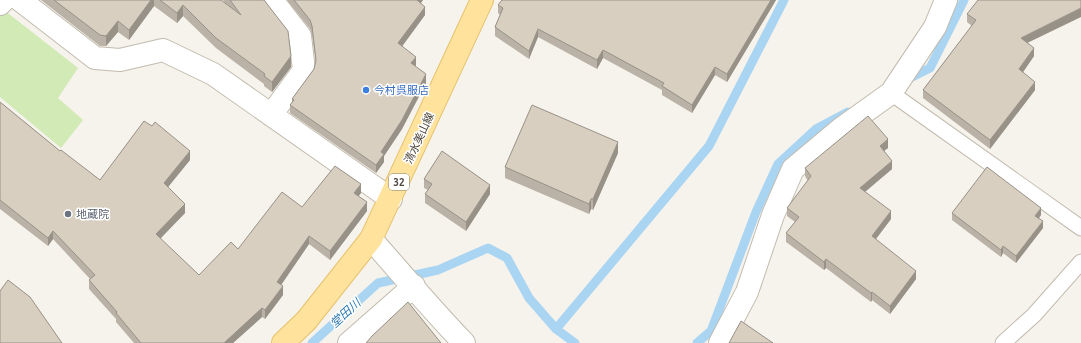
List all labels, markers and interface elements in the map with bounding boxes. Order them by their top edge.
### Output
place label: 今村呉服店 [374,84,429,96]
marker: 今村呉服店 [361,85,371,95]
street label: 清水美山線 [402,111,436,165]
road number: 32 [389,174,409,190]
place label: 地蔵院 [76,208,109,220]
marker: 地蔵院 [63,209,73,219]
water label: 堂田川 [327,295,364,330]

